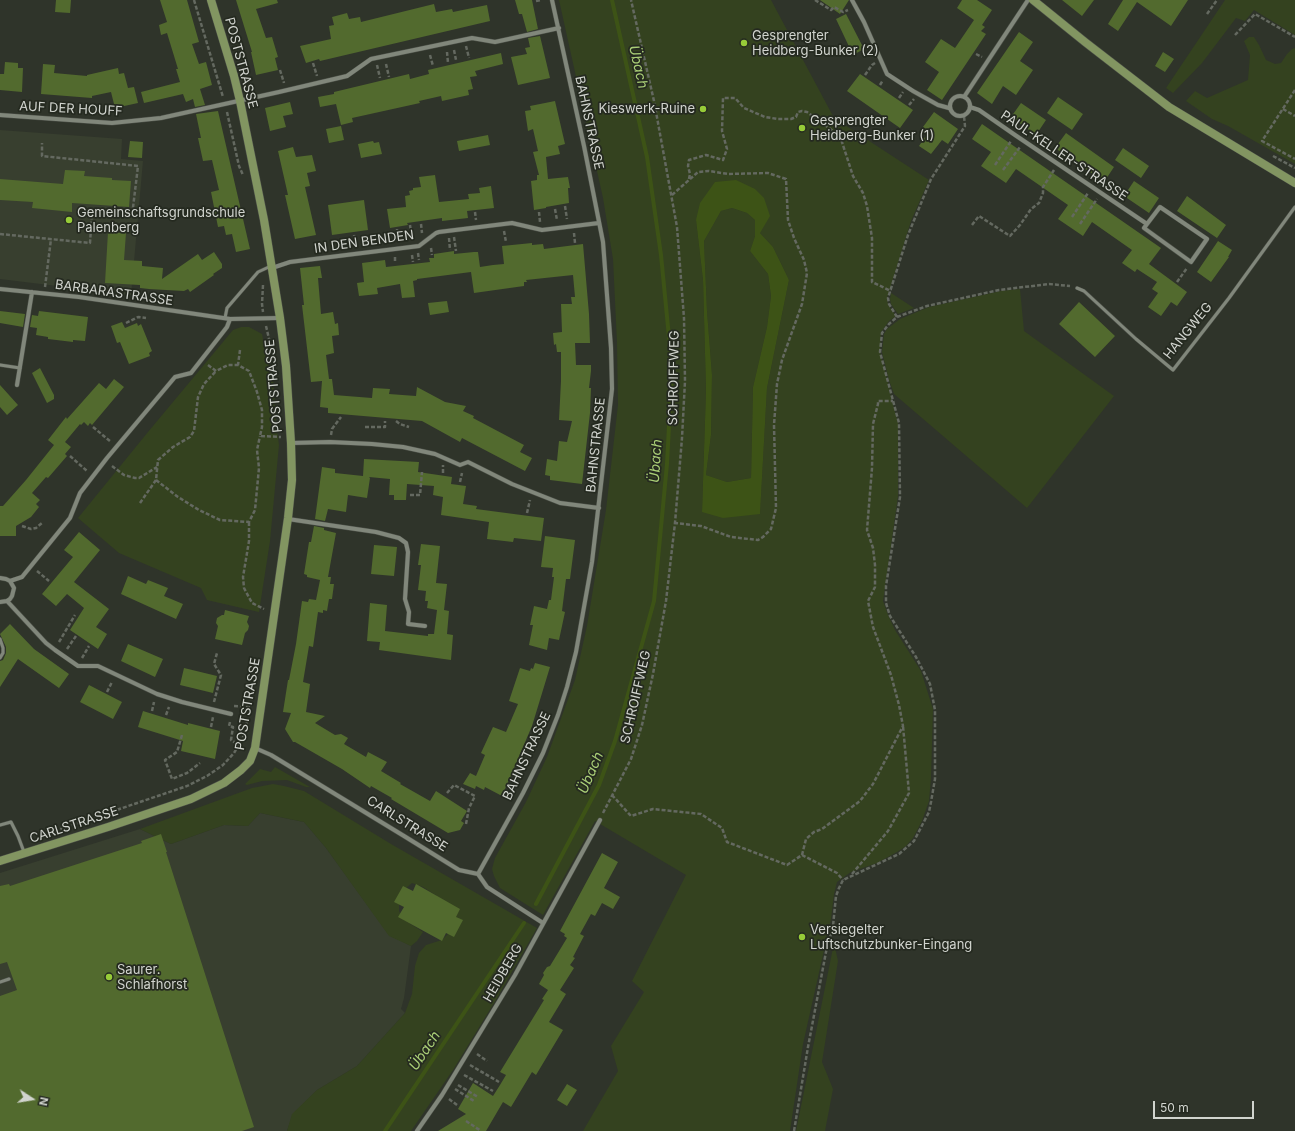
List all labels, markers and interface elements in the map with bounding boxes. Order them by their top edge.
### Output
street label: POSTSTRASSE [221,16,261,110]
place label: Gesprengter Heidberg-Bunker (2) [752,28,879,59]
marker: Gesprengter Heidberg-Bunker (2) [739,38,749,48]
water label: Übach [625,44,651,90]
street label: BAHNSTRASSE [571,75,607,171]
street label: AUF DER HOUFF [19,99,123,119]
place label: Kieswerk-Ruine [598,101,695,117]
marker: Kieswerk-Ruine [698,104,708,114]
street label: PAUL-KELLER-STRASSE [997,108,1131,204]
place label: Gesprengter Heidberg-Bunker (1) [810,113,934,144]
marker: Gesprengter Heidberg-Bunker (1) [797,123,807,133]
place label: Gemeinschaftsgrundschule Palenberg [77,205,245,236]
marker: Gemeinschaftsgrundschule Palenberg [64,215,74,225]
street label: IN DEN BENDEN [313,227,415,257]
street label: BARBARASTRASSE [54,277,174,309]
street label: HANGWEG [1160,299,1216,363]
street label: SCHROIFFWEG [665,330,683,426]
street label: POSTSTRASSE [262,339,286,433]
street label: BAHNSTRASSE [583,397,609,493]
water label: Übach [646,439,666,483]
street label: SCHROIFFWEG [618,649,654,745]
street label: POSTSTRASSE [232,657,264,751]
street label: BAHNSTRASSE [500,709,554,803]
water label: Übach [575,750,607,796]
street label: CARLSTRASSE [364,793,450,855]
street label: CARLSTRASSE [28,803,120,847]
place label: Versiegelter Luftschutzbunker-Eingang [810,922,972,953]
marker: Versiegelter Luftschutzbunker-Eingang [797,932,807,942]
street label: HEIDBERG [480,941,526,1005]
place label: Saurer. Schlafhorst [117,962,187,993]
marker: Saurer. Schlafhorst [104,972,114,982]
water label: Übach [406,1028,444,1074]
north arrow [12,1079,52,1119]
scale bar [1155,1093,1256,1119]
text: N [36,1096,51,1107]
text: 50 m [1160,1100,1189,1115]

